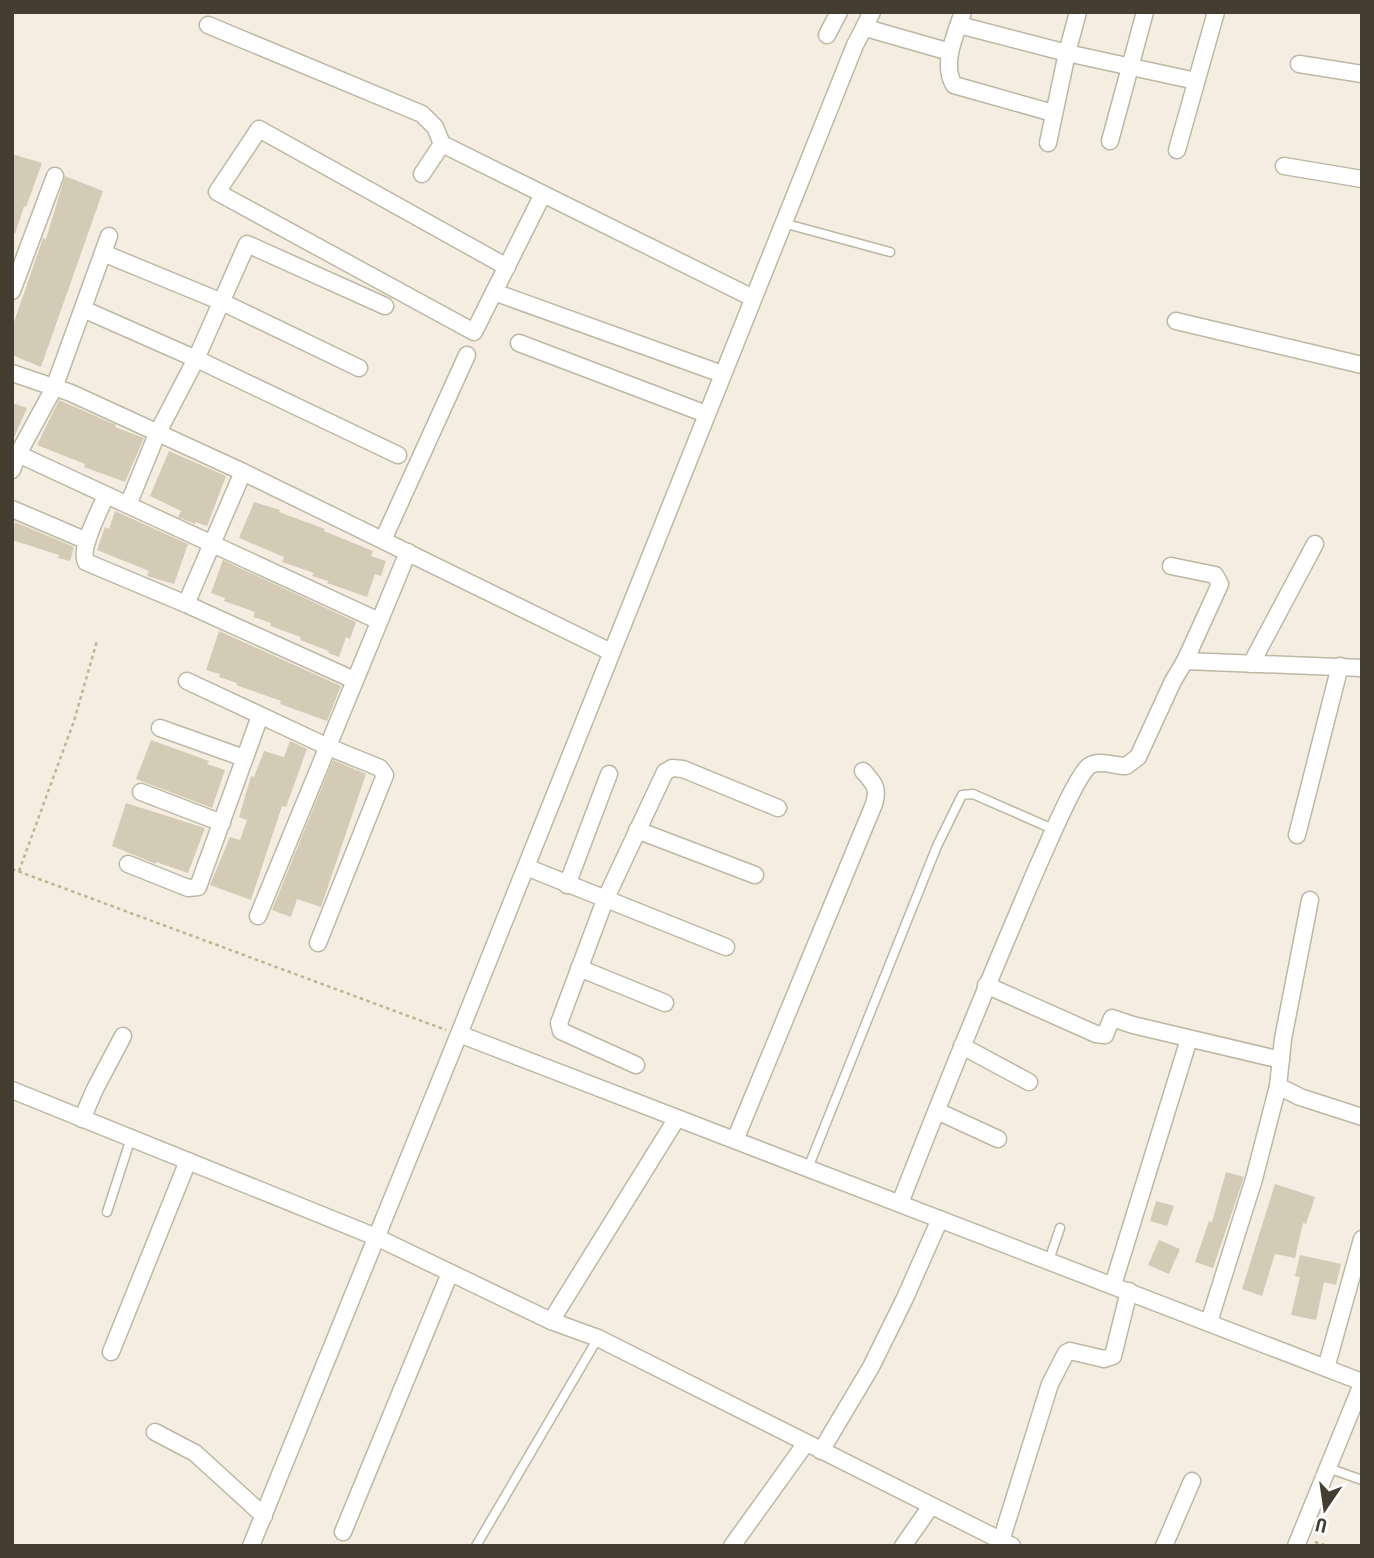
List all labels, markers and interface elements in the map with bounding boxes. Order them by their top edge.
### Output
north arrow [1290,1474,1360,1544]
text: U [1313,1513,1329,1538]

